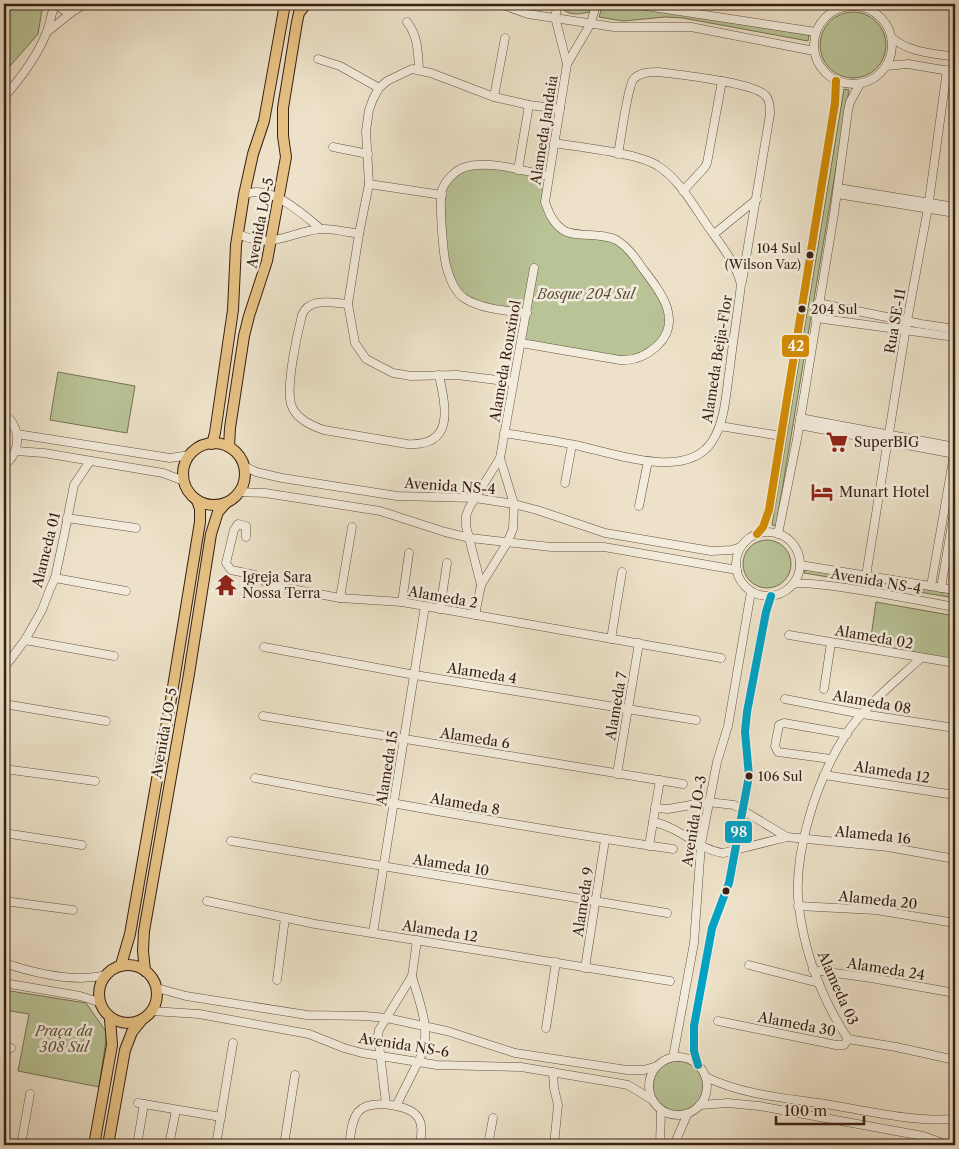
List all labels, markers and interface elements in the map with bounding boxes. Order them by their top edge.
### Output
street label: Alameda Jandaia [526,73,562,187]
street label: Avenida LO-5 [242,176,278,271]
place label: 104 Sul (Wilson Vaz) [725,240,801,272]
marker: 104 Sul (Wilson Vaz) [805,250,815,260]
park label: Bosque 204 Sul [536,285,636,303]
street label: Rua SE-11 [880,287,910,355]
street label: Alameda Beija-Flor [698,294,736,425]
street label: Alameda Rouxinol [485,299,525,424]
place label: 204 Sul [811,301,857,317]
marker: 204 Sul [797,304,807,314]
line badge: 42 [781,334,810,358]
text: 42 [788,337,804,355]
supermarket icon: SuperBIG [824,429,850,455]
place label: SuperBIG [854,433,919,451]
street label: Avenida NS-4 [403,474,496,498]
hotel icon: Munart Hotel [809,479,835,505]
place label: Munart Hotel [839,483,929,501]
street label: Alameda 01 [28,510,64,591]
street label: Avenida NS-4 [828,564,923,598]
place label: Igreja Sara Nossa Terra [242,568,321,602]
temple icon: Igreja Sara Nossa Terra [213,572,239,598]
street label: Alameda 2 [406,582,479,612]
street label: Alameda 02 [832,621,915,653]
street label: Alameda 4 [445,658,518,687]
street label: Alameda 7 [601,670,631,743]
street label: Avenida LO-5 [147,686,181,781]
street label: Alameda 08 [830,686,913,718]
street label: Alameda 6 [438,723,511,752]
street label: Alameda 15 [372,729,402,808]
street label: Alameda 12 [852,757,931,787]
place label: 106 Sul [758,768,803,784]
marker: 106 Sul [744,771,754,781]
street label: Avenida LO-3 [678,774,710,869]
street label: Alameda 8 [428,789,501,819]
line badge: 98 [724,820,753,844]
street label: Alameda 16 [833,822,912,848]
text: 98 [731,823,747,841]
street label: Alameda 10 [411,850,491,880]
street label: Alameda 9 [568,866,597,939]
unlabelled marker [721,886,731,896]
street label: Alameda 20 [837,887,918,913]
street label: Alameda 12 [400,916,479,946]
street label: Alameda 03 [813,947,862,1028]
street label: Alameda 24 [845,954,926,984]
street label: Alameda 30 [756,1007,838,1040]
park label: Praça da 308 Sul [34,1022,94,1056]
street label: Avenida NS-6 [356,1029,451,1061]
scale bar [776,1094,864,1126]
text: 100 m [784,1101,827,1120]

